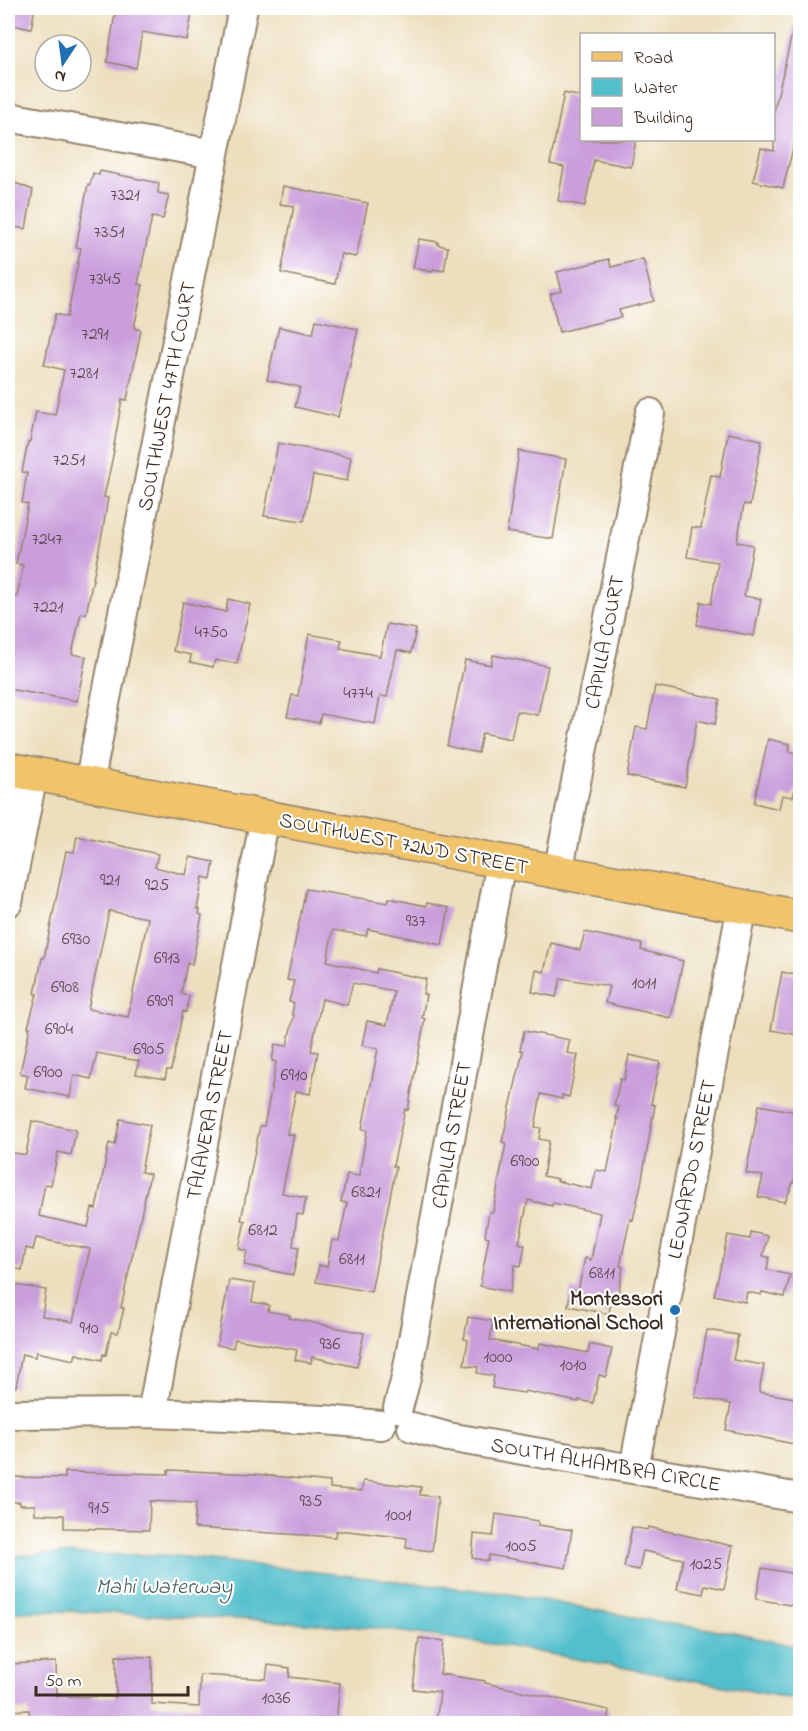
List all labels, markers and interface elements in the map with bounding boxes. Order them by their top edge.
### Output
north arrow [33,33,93,93]
legend [580,33,775,141]
text: Road [634,46,673,72]
text: N [52,63,68,89]
text: Water [634,76,678,102]
text: Building [633,106,693,133]
house number: 7321 [110,183,140,209]
house number: 7351 [94,220,125,246]
house number: 7345 [89,267,121,293]
street label: SOUTHWEST 47TH COURT [131,279,205,514]
house number: 7291 [81,322,109,348]
house number: 7281 [70,361,99,387]
house number: 7251 [53,448,85,474]
house number: 7247 [31,527,63,553]
street label: CAPILLA COURT [578,573,634,712]
house number: 7221 [32,595,64,621]
house number: 4750 [195,620,228,646]
house number: 4774 [343,681,373,707]
street label: SOUTHWEST 72ND STREET [277,806,531,884]
house number: 921 [100,868,120,894]
house number: 925 [145,873,169,899]
house number: 937 [406,909,427,935]
house number: 6930 [62,927,90,953]
house number: 6913 [154,946,180,972]
house number: 1011 [632,971,657,997]
house number: 6908 [51,975,79,1001]
house number: 6909 [147,989,174,1015]
house number: 6904 [45,1017,74,1043]
street label: TALAVERA STREET [180,1028,242,1203]
house number: 6905 [133,1037,165,1063]
house number: 6900 [34,1060,63,1086]
street label: CAPILLA STREET [425,1060,481,1211]
house number: 6910 [281,1063,308,1089]
street label: LEONARDO STREET [661,1077,725,1262]
house number: 6900 [511,1149,540,1175]
house number: 6821 [351,1180,381,1206]
house number: 6812 [248,1218,278,1244]
house number: 6811 [339,1247,365,1273]
house number: 6811 [589,1261,615,1287]
place label: Montessori International School [493,1285,663,1339]
marker: Montessori International School [668,1303,682,1317]
house number: 910 [80,1316,99,1342]
house number: 936 [320,1332,340,1358]
house number: 1000 [483,1345,513,1371]
house number: 1010 [560,1353,587,1379]
street label: SOUTH ALHAMBRA CIRCLE [488,1431,723,1501]
house number: 935 [299,1489,323,1515]
house number: 915 [88,1496,110,1522]
house number: 1001 [385,1503,412,1529]
house number: 1005 [505,1534,537,1560]
house number: 1025 [690,1552,722,1578]
water label: Mahi Waterway [96,1572,233,1604]
scale bar [36,1659,188,1697]
text: 50 m [45,1669,82,1695]
house number: 1036 [262,1686,291,1712]

